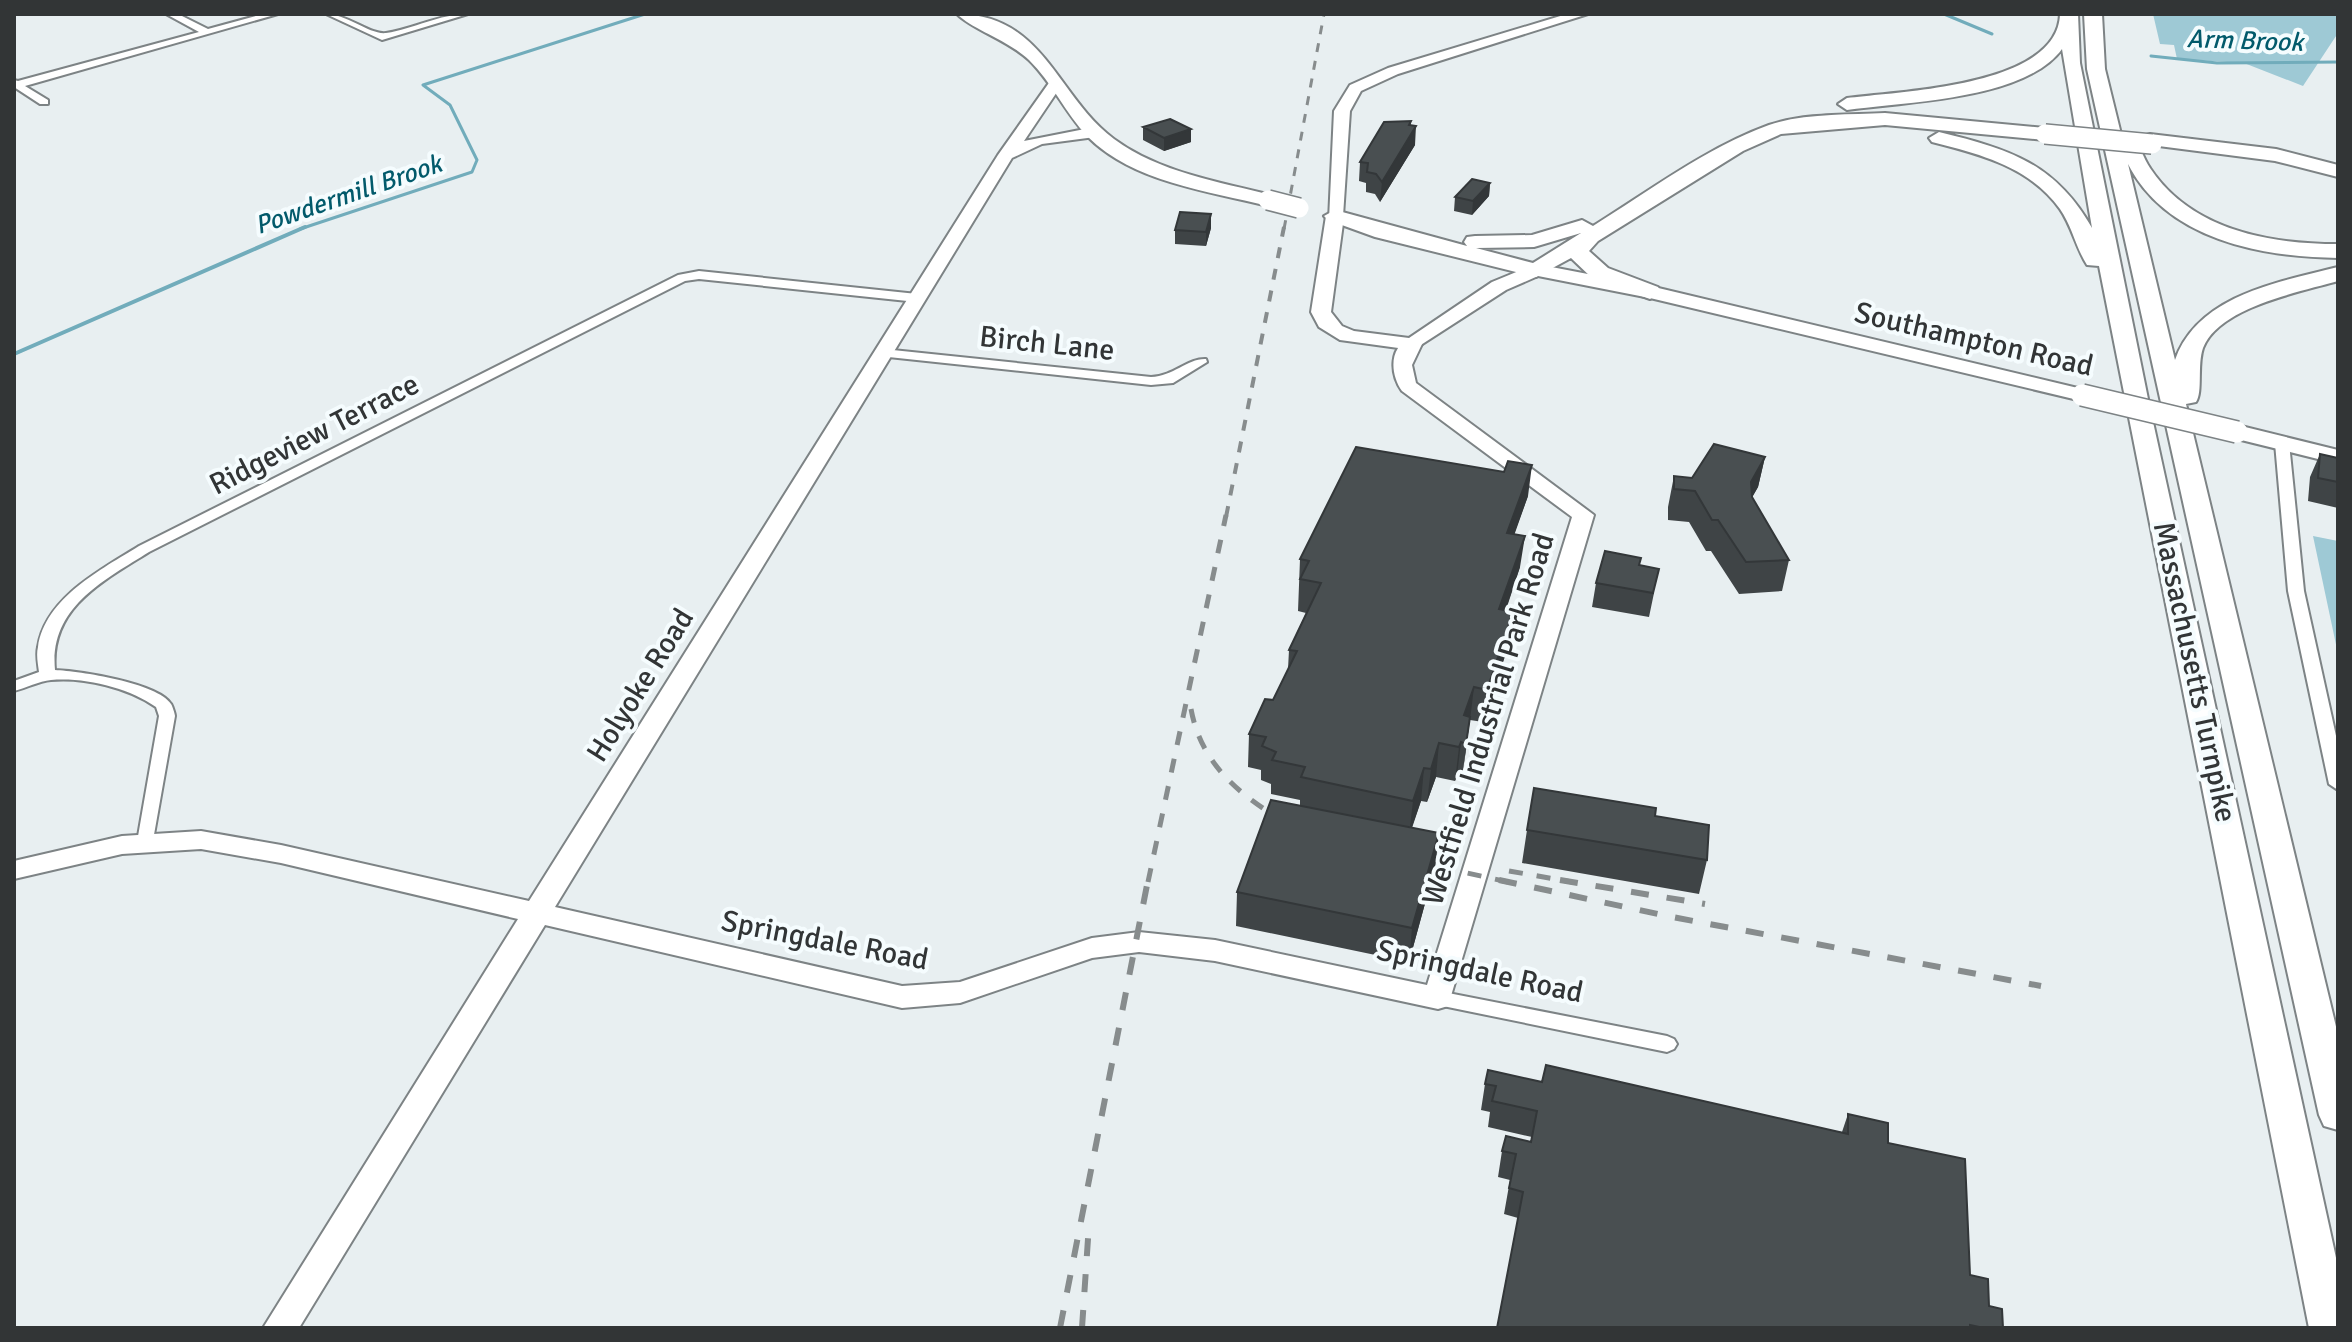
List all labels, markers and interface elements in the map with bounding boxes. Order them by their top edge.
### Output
water label: Arm Brook [2186,23,2306,59]
water label: Powdermill Brook [251,147,448,242]
street label: Southampton Road [1851,294,2097,385]
street label: Birch Lane [977,318,1116,369]
street label: Ridgeview Terrace [203,366,425,503]
street label: Massachusetts Turnpike [2145,519,2244,826]
street label: Westfield Industrial Park Road [1414,529,1563,910]
street label: Holyoke Road [579,602,702,769]
street label: Springdale Road [718,902,931,979]
street label: Springdale Road [1373,932,1586,1011]

